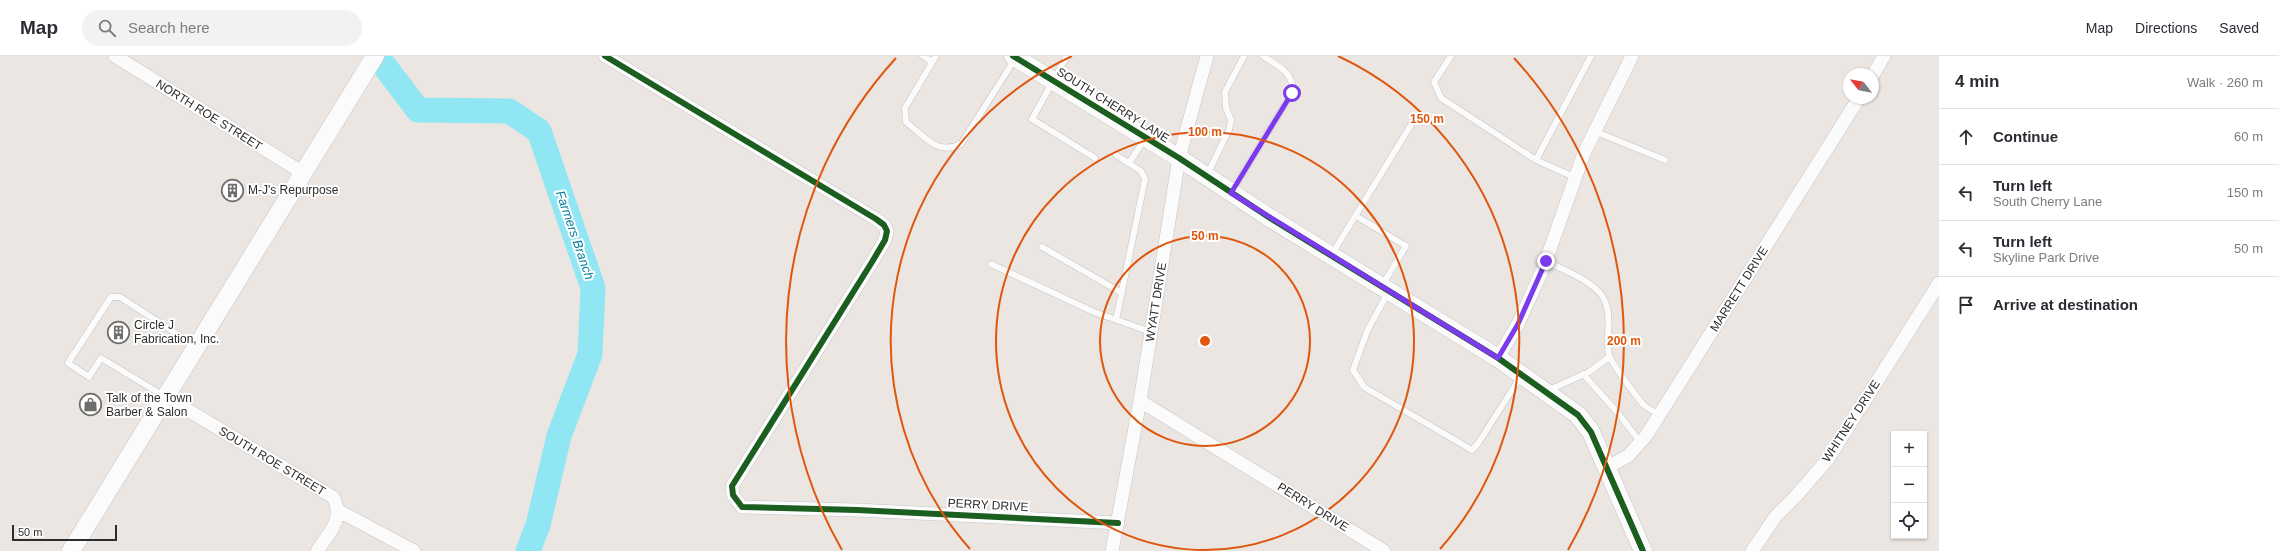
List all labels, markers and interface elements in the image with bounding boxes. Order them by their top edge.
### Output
search box [82,10,362,46]
text: Map [20,17,58,38]
icon: search [96,17,118,39]
text: Search here [128,19,210,36]
text: Map [2086,20,2113,36]
text: Directions [2135,20,2197,36]
text: Saved [2219,20,2259,36]
street label: SOUTH CHERRY LANE [1054,65,1172,145]
north arrow [1843,68,1879,104]
text: 4 min [1955,72,1999,91]
text: Walk · 260 m [2187,75,2263,90]
street label: NORTH ROE STREET [153,77,265,154]
route start [1283,84,1301,102]
text: 150 m [1410,112,1444,126]
text: 100 m [1188,125,1222,139]
icon: ahead [1955,126,1977,148]
text: Continue [1993,128,2058,145]
text: 60 m [2234,129,2263,144]
building icon: M-J's Repurpose [219,177,245,203]
text: Turn left [1993,177,2052,194]
icon: left [1955,182,1977,204]
place label: M-J's Repurpose [248,183,339,197]
text: 150 m [2227,185,2263,200]
water label: Farmers Branch [553,188,597,282]
text: South Cherry Lane [1993,194,2102,209]
text: 50 m [1191,229,1219,243]
text: Turn left [1993,233,2052,250]
icon: left [1955,238,1977,260]
text: 50 m [2234,241,2263,256]
street label: MARRETT DRIVE [1707,244,1771,334]
text: Skyline Park Drive [1993,250,2099,265]
route end [1537,252,1555,270]
street label: WYATT DRIVE [1143,261,1169,343]
icon: arrive [1955,294,1977,316]
text: Arrive at destination [1993,296,2138,313]
place label: Circle J Fabrication, Inc. [134,318,219,346]
building icon: Circle J Fabrication, Inc. [106,319,132,345]
centre of rings [1198,334,1212,348]
text: 200 m [1607,334,1641,348]
street label: WHITNEY DRIVE [1819,377,1883,465]
place label: Talk of the Town Barber & Salon [106,391,192,419]
shop icon: Talk of the Town Barber & Salon [78,392,104,418]
street label: SOUTH ROE STREET [216,424,328,499]
map controls [1891,431,1927,539]
button: + [1891,431,1927,467]
button: − [1891,467,1927,503]
street label: PERRY DRIVE [1275,480,1351,534]
street label: PERRY DRIVE [947,496,1029,514]
button: locate [1891,503,1927,539]
scale bar [12,523,117,542]
text: 50 m [18,526,42,538]

